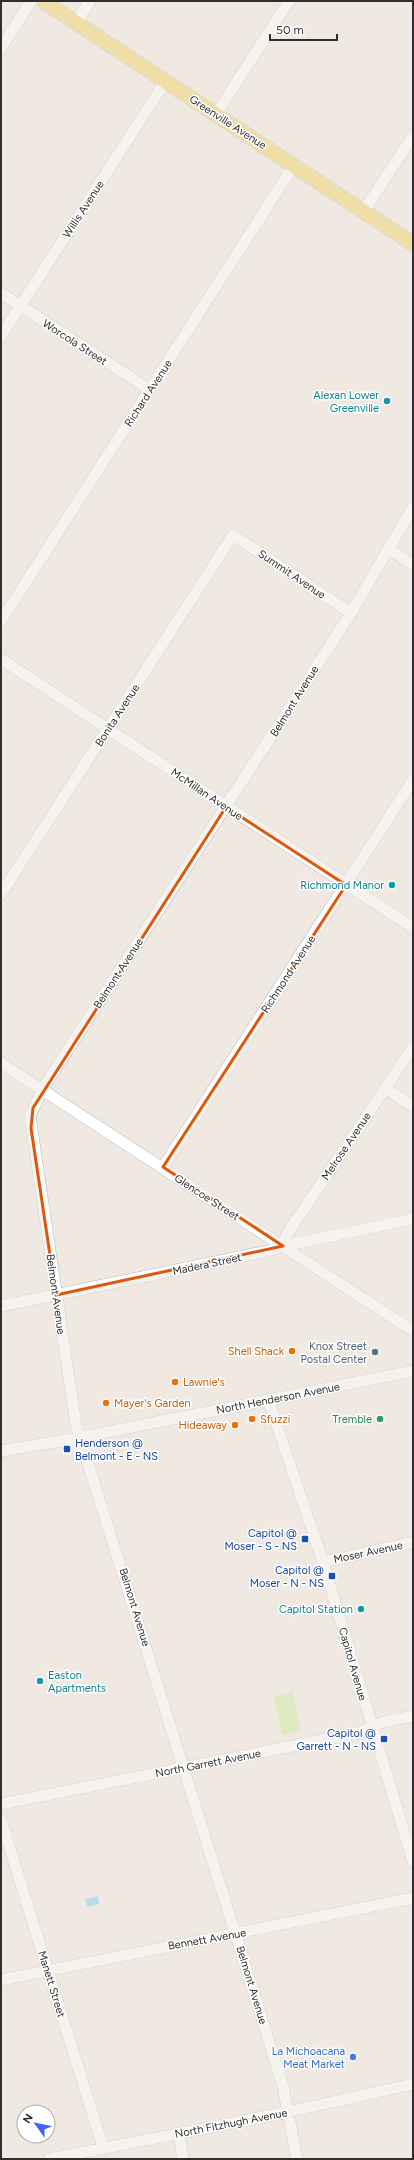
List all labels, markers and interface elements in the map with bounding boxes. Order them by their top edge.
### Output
scale bar [270,16,337,42]
text: 50 m [276,23,304,37]
street label: Greenville Avenue [187,93,269,152]
street label: Willis Avenue [60,178,107,240]
street label: Worcola Street [40,317,109,368]
street label: Richard Avenue [122,357,175,429]
place label: Alexan Lower Greenville [313,389,379,415]
marker: Alexan Lower Greenville [382,396,392,406]
street label: Summit Avenue [256,547,328,602]
street label: Belmont Avenue [267,663,321,739]
street label: Bonita Avenue [93,682,142,749]
street label: McMillan Avenue [168,766,245,823]
place label: Richmond Manor [300,879,384,892]
marker: Richmond Manor [387,880,397,890]
street label: Richmond Avenue [259,933,318,1015]
street label: Belmont Avenue [91,936,146,1011]
street label: Melrose Avenue [319,1110,374,1183]
street label: Glencoe Street [172,1172,242,1223]
street label: Madera Street [171,1251,243,1278]
street label: Belmont Avenue [43,1253,68,1335]
place label: Knox Street Postal Center [300,1340,367,1366]
place label: Shell Shack [228,1345,285,1358]
marker: Shell Shack [287,1346,297,1356]
marker: Knox Street Postal Center [370,1347,380,1357]
place label: Lawnie's [183,1376,225,1389]
marker: Lawnie's [170,1377,180,1387]
street label: North Henderson Avenue [215,1380,341,1417]
place label: Mayer's Garden [114,1397,191,1410]
marker: Mayer's Garden [101,1398,111,1408]
place label: Sfuzzi [260,1413,290,1426]
place label: Tremble [332,1413,372,1426]
marker: Sfuzzi [247,1414,257,1424]
marker: Tremble [375,1414,385,1424]
place label: Hideaway [178,1419,227,1432]
marker: Hideaway [230,1420,240,1430]
place label: Henderson @ Belmont - E - NS [75,1437,158,1463]
marker: Henderson @ Belmont - E - NS [62,1444,72,1454]
place label: Capitol @ Moser - S - NS [224,1527,297,1553]
marker: Capitol @ Moser - S - NS [300,1534,310,1544]
street label: Moser Avenue [332,1539,404,1566]
place label: Capitol @ Moser - N - NS [250,1564,324,1590]
street label: Belmont Avenue [116,1566,153,1648]
marker: Capitol @ Moser - N - NS [327,1571,337,1581]
place label: Capitol Station [279,1603,353,1616]
marker: Capitol Station [356,1604,366,1614]
street label: Capitol Avenue [336,1626,369,1702]
place label: Easton Apartments [48,1669,106,1695]
marker: Easton Apartments [35,1676,45,1686]
place label: Capitol @ Garrett - N - NS [296,1727,376,1753]
marker: Capitol @ Garrett - N - NS [379,1734,389,1744]
street label: North Garrett Avenue [154,1747,262,1780]
street label: Bennett Avenue [167,1926,247,1953]
street label: Belmont Avenue [233,1944,270,2026]
street label: Manett Street [35,1949,68,2019]
place label: La Michoacana Meat Market [272,2045,345,2071]
marker: La Michoacana Meat Market [348,2052,358,2062]
north arrow [16,2104,56,2144]
street label: North Fitzhugh Avenue [174,2106,289,2141]
text: N [20,2112,36,2126]

